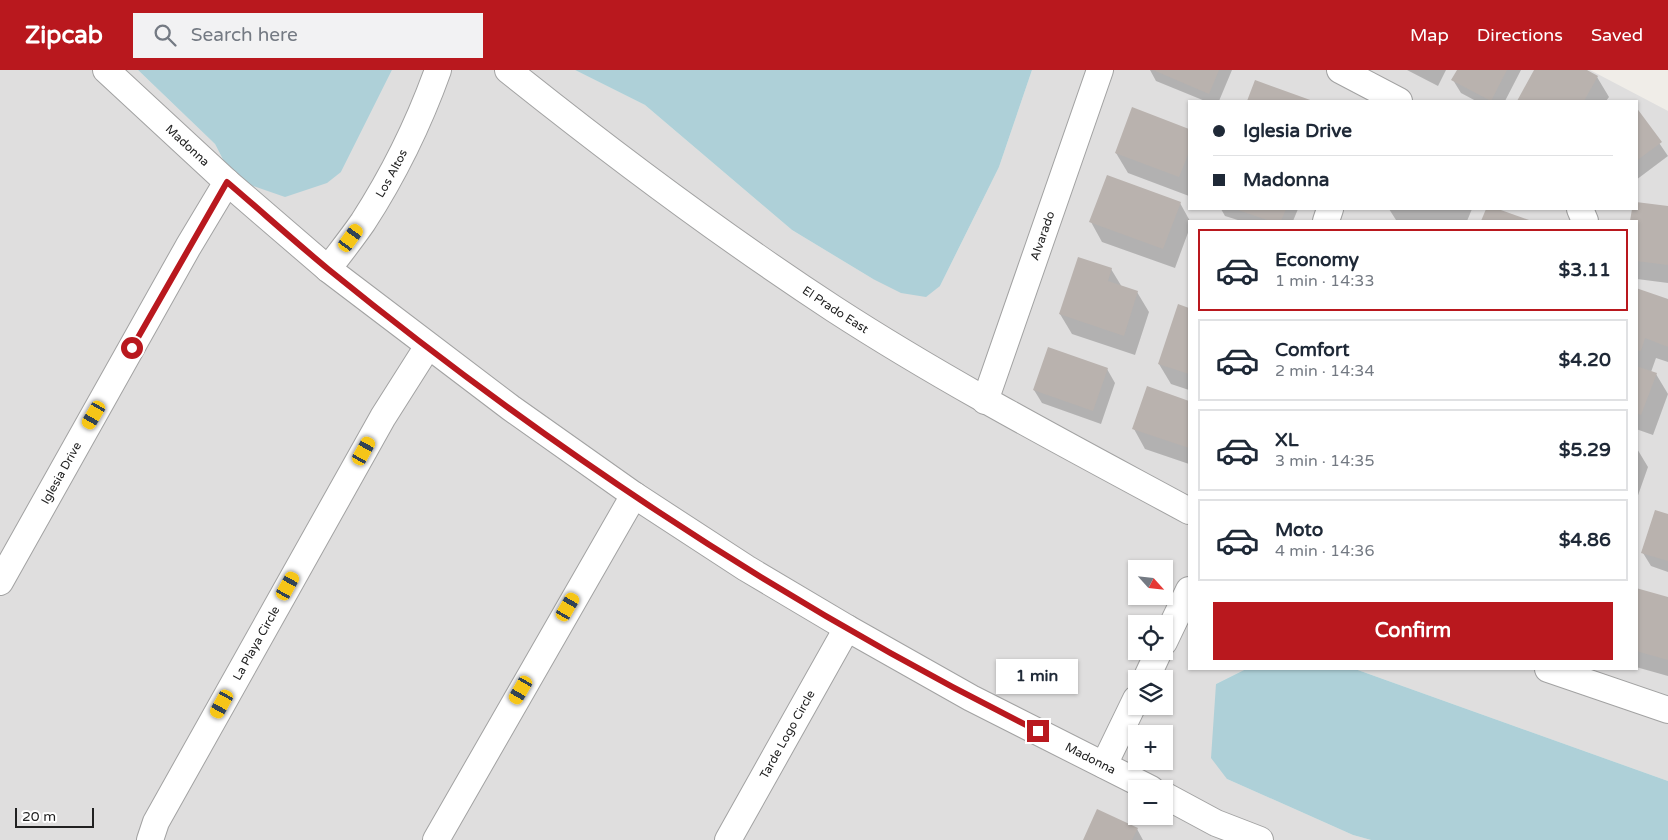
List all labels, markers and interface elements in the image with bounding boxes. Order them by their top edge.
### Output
search box [133,13,483,58]
text: Zipcab [25,21,103,50]
icon: search [151,21,179,49]
text: Search here [191,24,298,46]
text: Map [1410,24,1449,46]
text: Directions [1477,24,1563,46]
text: Saved [1591,24,1643,46]
text: Iglesia Drive [1243,120,1352,142]
street label: Madonna [163,122,212,169]
street label: Los Altos [373,147,410,200]
text: Madonna [1243,169,1329,191]
street label: Alvarado [1027,209,1057,262]
car [336,221,365,255]
icon: car [1215,248,1260,293]
text: Economy [1275,249,1359,271]
text: $3.11 [1559,259,1611,281]
text: 1 min · 14:33 [1275,271,1374,291]
street label: El Prado East [800,283,871,336]
route start [121,337,143,359]
icon: car [1215,338,1260,383]
text: Comfort [1275,339,1349,361]
text: $4.20 [1559,349,1611,371]
text: 2 min · 14:34 [1275,361,1374,381]
car [80,398,107,432]
icon: car [1215,428,1260,473]
text: XL [1275,429,1299,451]
car [350,434,377,468]
street label: Iglesia Drive [38,439,84,506]
text: $5.29 [1559,439,1611,461]
text: 3 min · 14:35 [1275,451,1374,471]
icon: car [1215,518,1260,563]
text: Moto [1275,519,1323,541]
text: $4.86 [1559,529,1611,551]
text: 4 min · 14:36 [1275,541,1374,561]
north arrow [1128,560,1172,605]
map controls [1128,560,1173,825]
car [274,569,301,603]
car [554,590,581,624]
button: Confirm [1213,602,1613,660]
street label: La Playa Circle [230,603,283,683]
button: locate [1128,615,1173,660]
callout: 1 min [997,658,1079,694]
text: 1 min [1016,666,1058,686]
button: layers [1128,670,1173,715]
car [507,673,534,707]
car [208,687,235,721]
street label: Tarde Logo Circle [757,688,818,781]
route end [1027,720,1049,742]
button: + [1128,725,1173,770]
street label: Madonna [1063,740,1118,777]
button: − [1128,780,1173,825]
scale bar [15,805,94,828]
text: 20 m [22,808,56,825]

